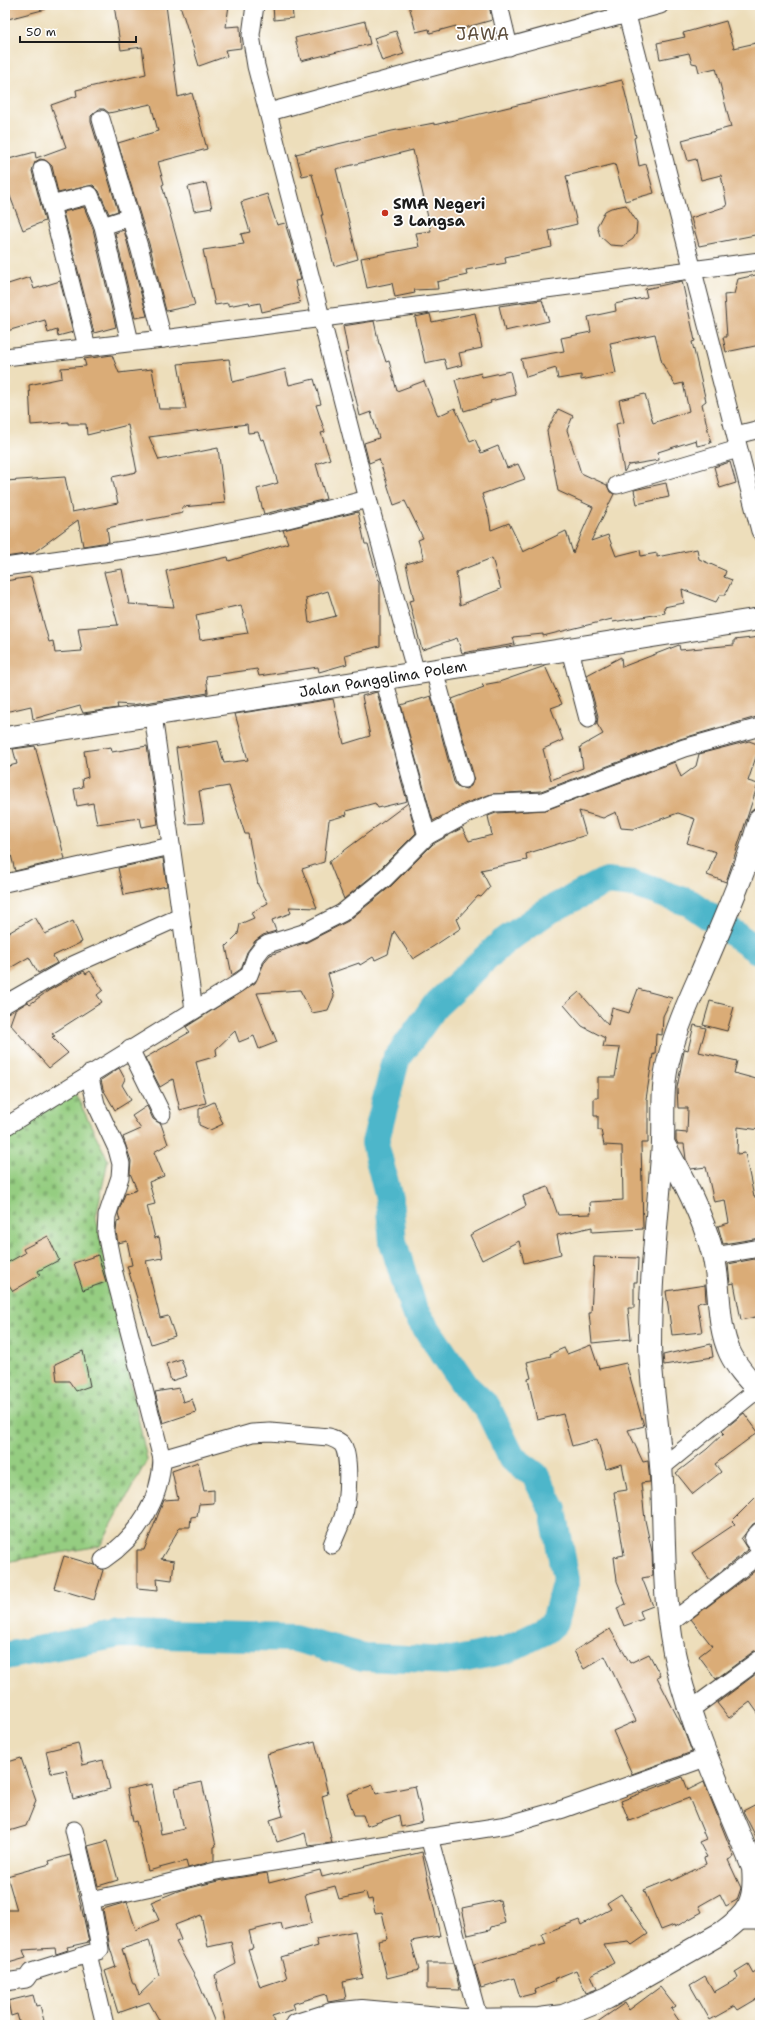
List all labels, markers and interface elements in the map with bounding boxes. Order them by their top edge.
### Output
scale bar [20,18,136,44]
district label: JAWA [456,23,510,45]
text: 50 m [26,24,56,40]
place label: SMA Negeri 3 Langsa [393,194,485,231]
marker: SMA Negeri 3 Langsa [380,208,390,218]
street label: Jalan Pangglima Polem [298,656,468,702]

